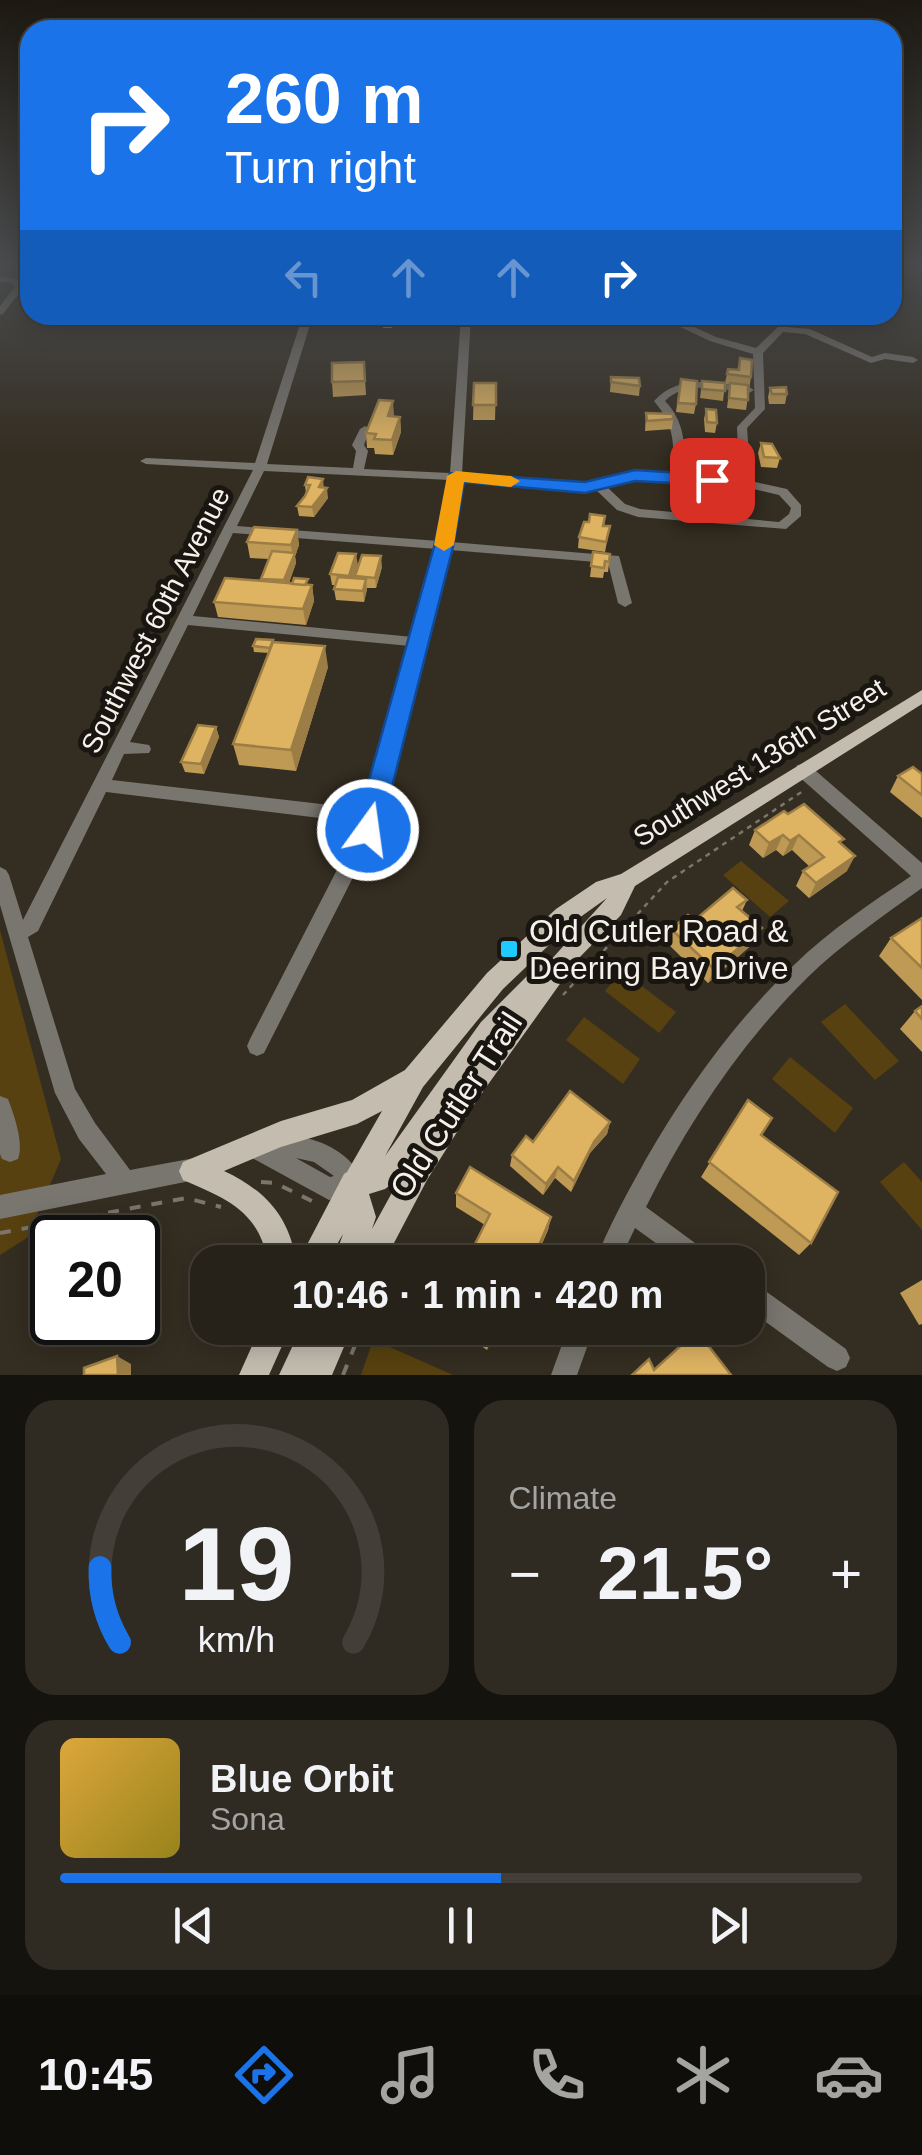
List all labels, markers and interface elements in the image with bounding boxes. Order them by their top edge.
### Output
icon: right [60,60,190,190]
text: 260 m [225,60,423,138]
text: Turn right [225,142,416,193]
icon: left [276,250,331,305]
icon: ahead [381,250,436,305]
icon: ahead [486,250,541,305]
icon: right [591,250,646,305]
pin [670,438,755,523]
icon: arrive [685,453,740,508]
street label: Southwest 60th Avenue [75,482,236,758]
street label: Southwest 136th Street [628,672,891,853]
position arrow [316,778,420,882]
place label: Old Cutler Road & Deering Bay Drive [529,913,789,986]
marker: Old Cutler Road & Deering Bay Drive [498,938,520,960]
street label: Old Cutler Trail [383,1006,529,1204]
speed limit sign: 20 [30,1215,160,1345]
text: 10:46 · 1 min · 420 m [292,1274,663,1316]
text: Climate [509,1480,617,1516]
text: 19 [179,1506,295,1622]
text: 21.5° [597,1531,773,1615]
text: − [509,1543,541,1605]
text: + [830,1543,862,1605]
text: km/h [198,1620,275,1660]
text: Blue Orbit [210,1758,394,1800]
text: Sona [210,1801,285,1837]
icon: previous [166,1898,221,1953]
icon: pause [433,1898,488,1953]
icon: next [701,1898,756,1953]
icon: directions [229,2040,299,2110]
icon: music [375,2040,445,2110]
icon: phone [522,2040,592,2110]
icon: climate [668,2040,738,2110]
icon: car [814,2040,884,2110]
text: 10:45 [38,2049,153,2100]

